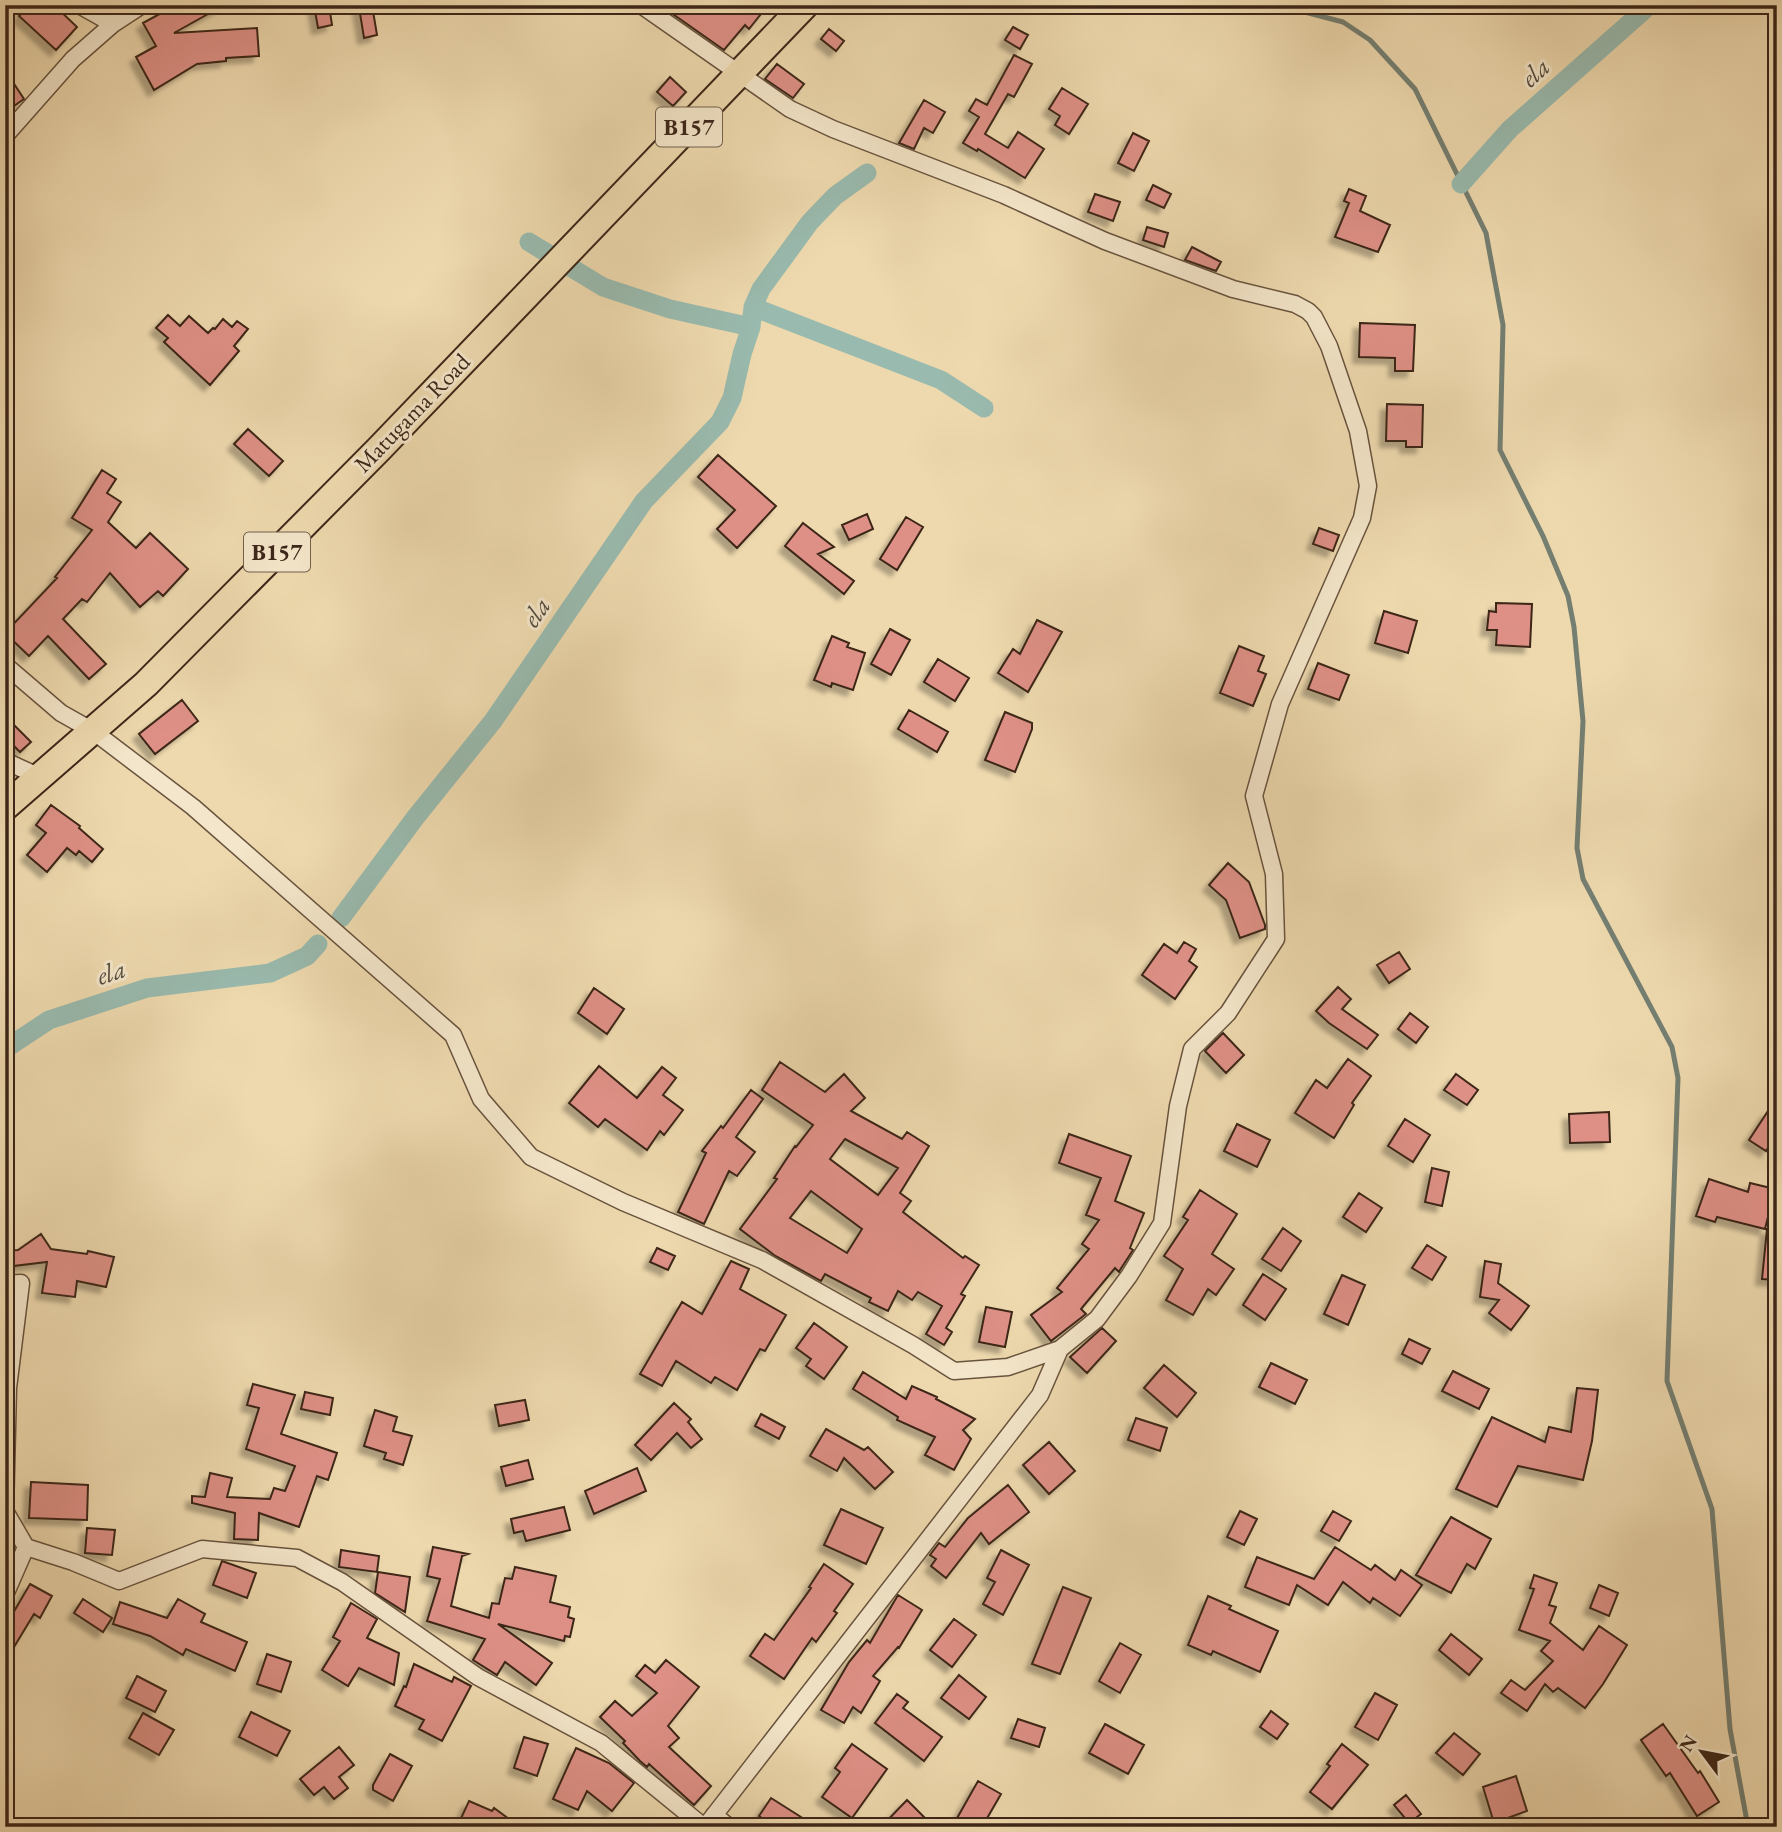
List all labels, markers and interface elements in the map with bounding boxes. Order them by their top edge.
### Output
water label: ela [1513,50,1557,94]
road number: B157 [656,108,722,146]
street label: Matugama Road [347,346,477,479]
road number: B157 [244,532,310,572]
water label: ela [514,591,558,633]
water label: ela [92,951,130,993]
north arrow [1666,1716,1736,1786]
text: N [1673,1730,1703,1756]

